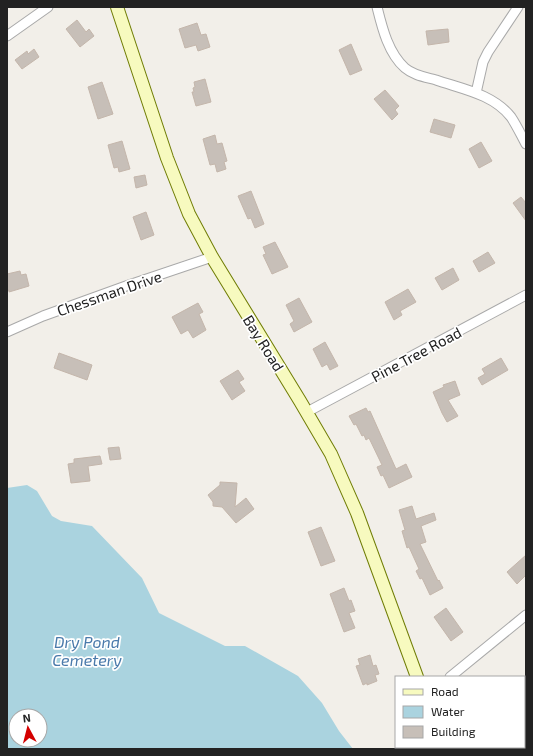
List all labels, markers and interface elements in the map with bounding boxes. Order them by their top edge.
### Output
street label: Chessman Drive [54,267,164,319]
street label: Bay Road [240,312,288,374]
street label: Pine Tree Road [368,323,464,385]
water label: Dry Pond Cemetery [52,632,122,670]
legend [395,676,525,748]
text: Road [431,684,459,698]
text: Water [431,704,465,718]
north arrow [8,708,48,748]
text: N [22,711,32,725]
text: Building [431,724,476,738]

